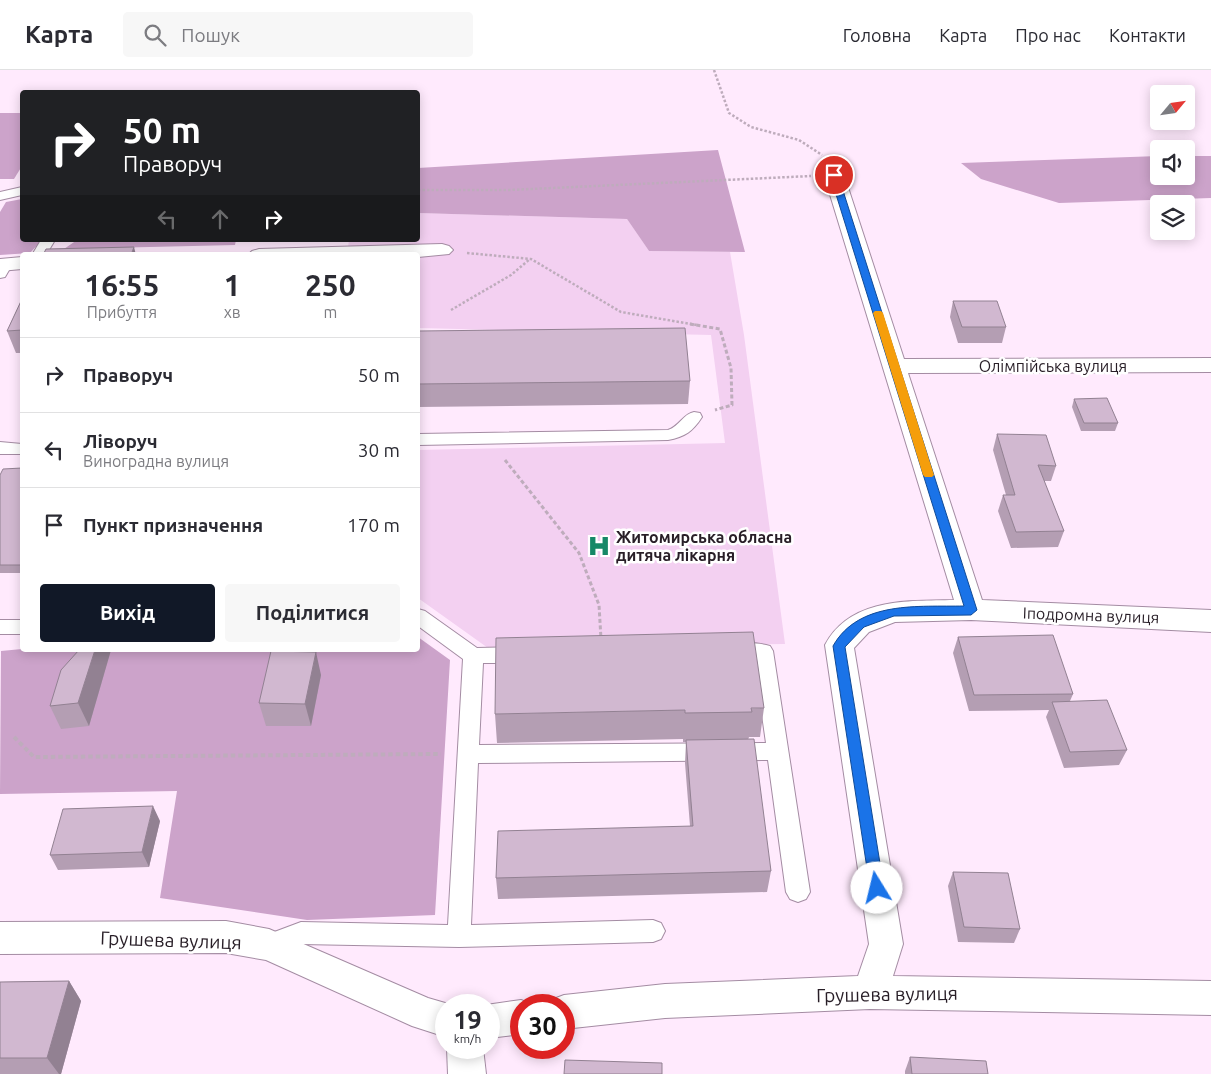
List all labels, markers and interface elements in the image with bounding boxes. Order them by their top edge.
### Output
search box [123,12,473,57]
text: Карта [25,21,93,48]
icon: search [141,21,169,49]
text: Пошук [181,24,240,46]
text: Головна [843,25,911,45]
text: Карта [939,25,987,45]
text: Про нас [1015,25,1081,45]
text: Контакти [1109,25,1186,45]
north arrow [1150,85,1195,130]
map controls [1150,85,1195,240]
icon: right [40,110,105,175]
text: 50 m [123,110,201,150]
button: sound [1150,140,1195,185]
text: Праворуч [123,151,222,176]
pin [813,154,855,196]
icon: arrive [820,161,848,189]
button: layers [1150,195,1195,240]
icon: left [153,205,181,233]
icon: ahead [206,205,234,233]
icon: right [259,205,287,233]
text: 16:55 [84,268,159,302]
text: 1 [224,268,241,302]
text: 250 [305,268,356,302]
text: Прибуття [87,303,157,321]
text: хв [224,303,241,321]
text: m [323,303,337,321]
street label: Олімпійська вулиця [979,357,1127,375]
icon: right [40,361,68,389]
text: Праворуч [83,364,173,386]
text: 50 m [358,364,400,386]
text: Ліворуч [83,430,157,452]
icon: left [40,436,68,464]
text: 30 m [358,439,400,461]
text: Виноградна вулиця [83,452,229,470]
icon: arrive [40,511,68,539]
text: Пункт призначення [83,514,263,536]
text: 170 m [347,514,400,536]
place label: Житомирська обласна дитяча лікарня [616,528,792,564]
hospital icon: Житомирська обласна дитяча лікарня [586,533,612,559]
button: Вихід [40,584,215,642]
button: Поділитися [225,584,400,642]
street label: Іподромна вулиця [1022,604,1160,626]
position arrow [850,861,902,913]
street label: Грушева вулиця [100,927,242,953]
street label: Грушева вулиця [816,982,958,1006]
speed limit sign: 30 [510,994,575,1059]
text: 19 [453,1006,482,1034]
text: km/h [454,1032,481,1045]

